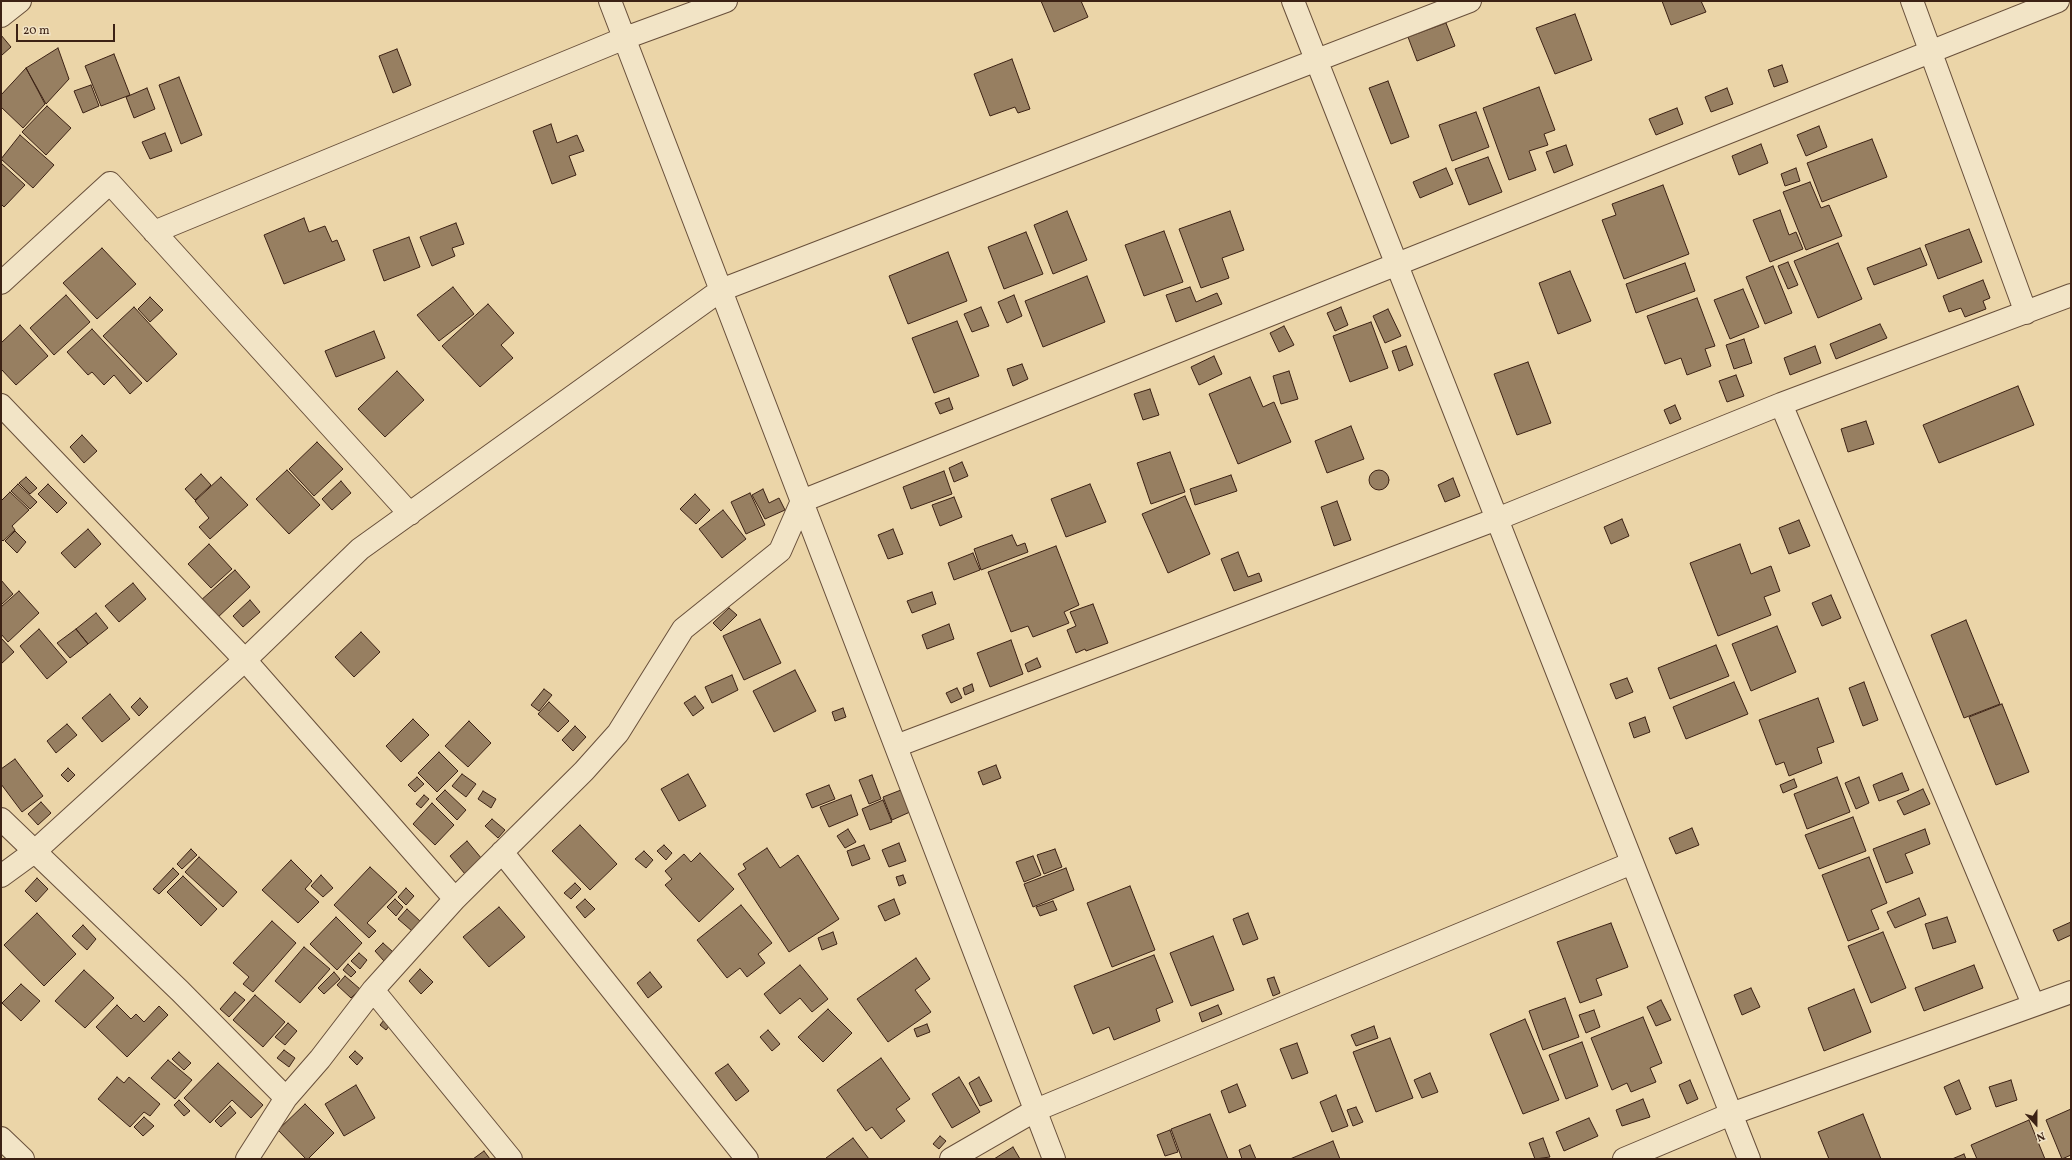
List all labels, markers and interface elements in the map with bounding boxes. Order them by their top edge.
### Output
scale bar [18,16,117,42]
text: 20 m [23,23,50,39]
north arrow [2016,1104,2056,1144]
text: N [2034,1127,2047,1144]

